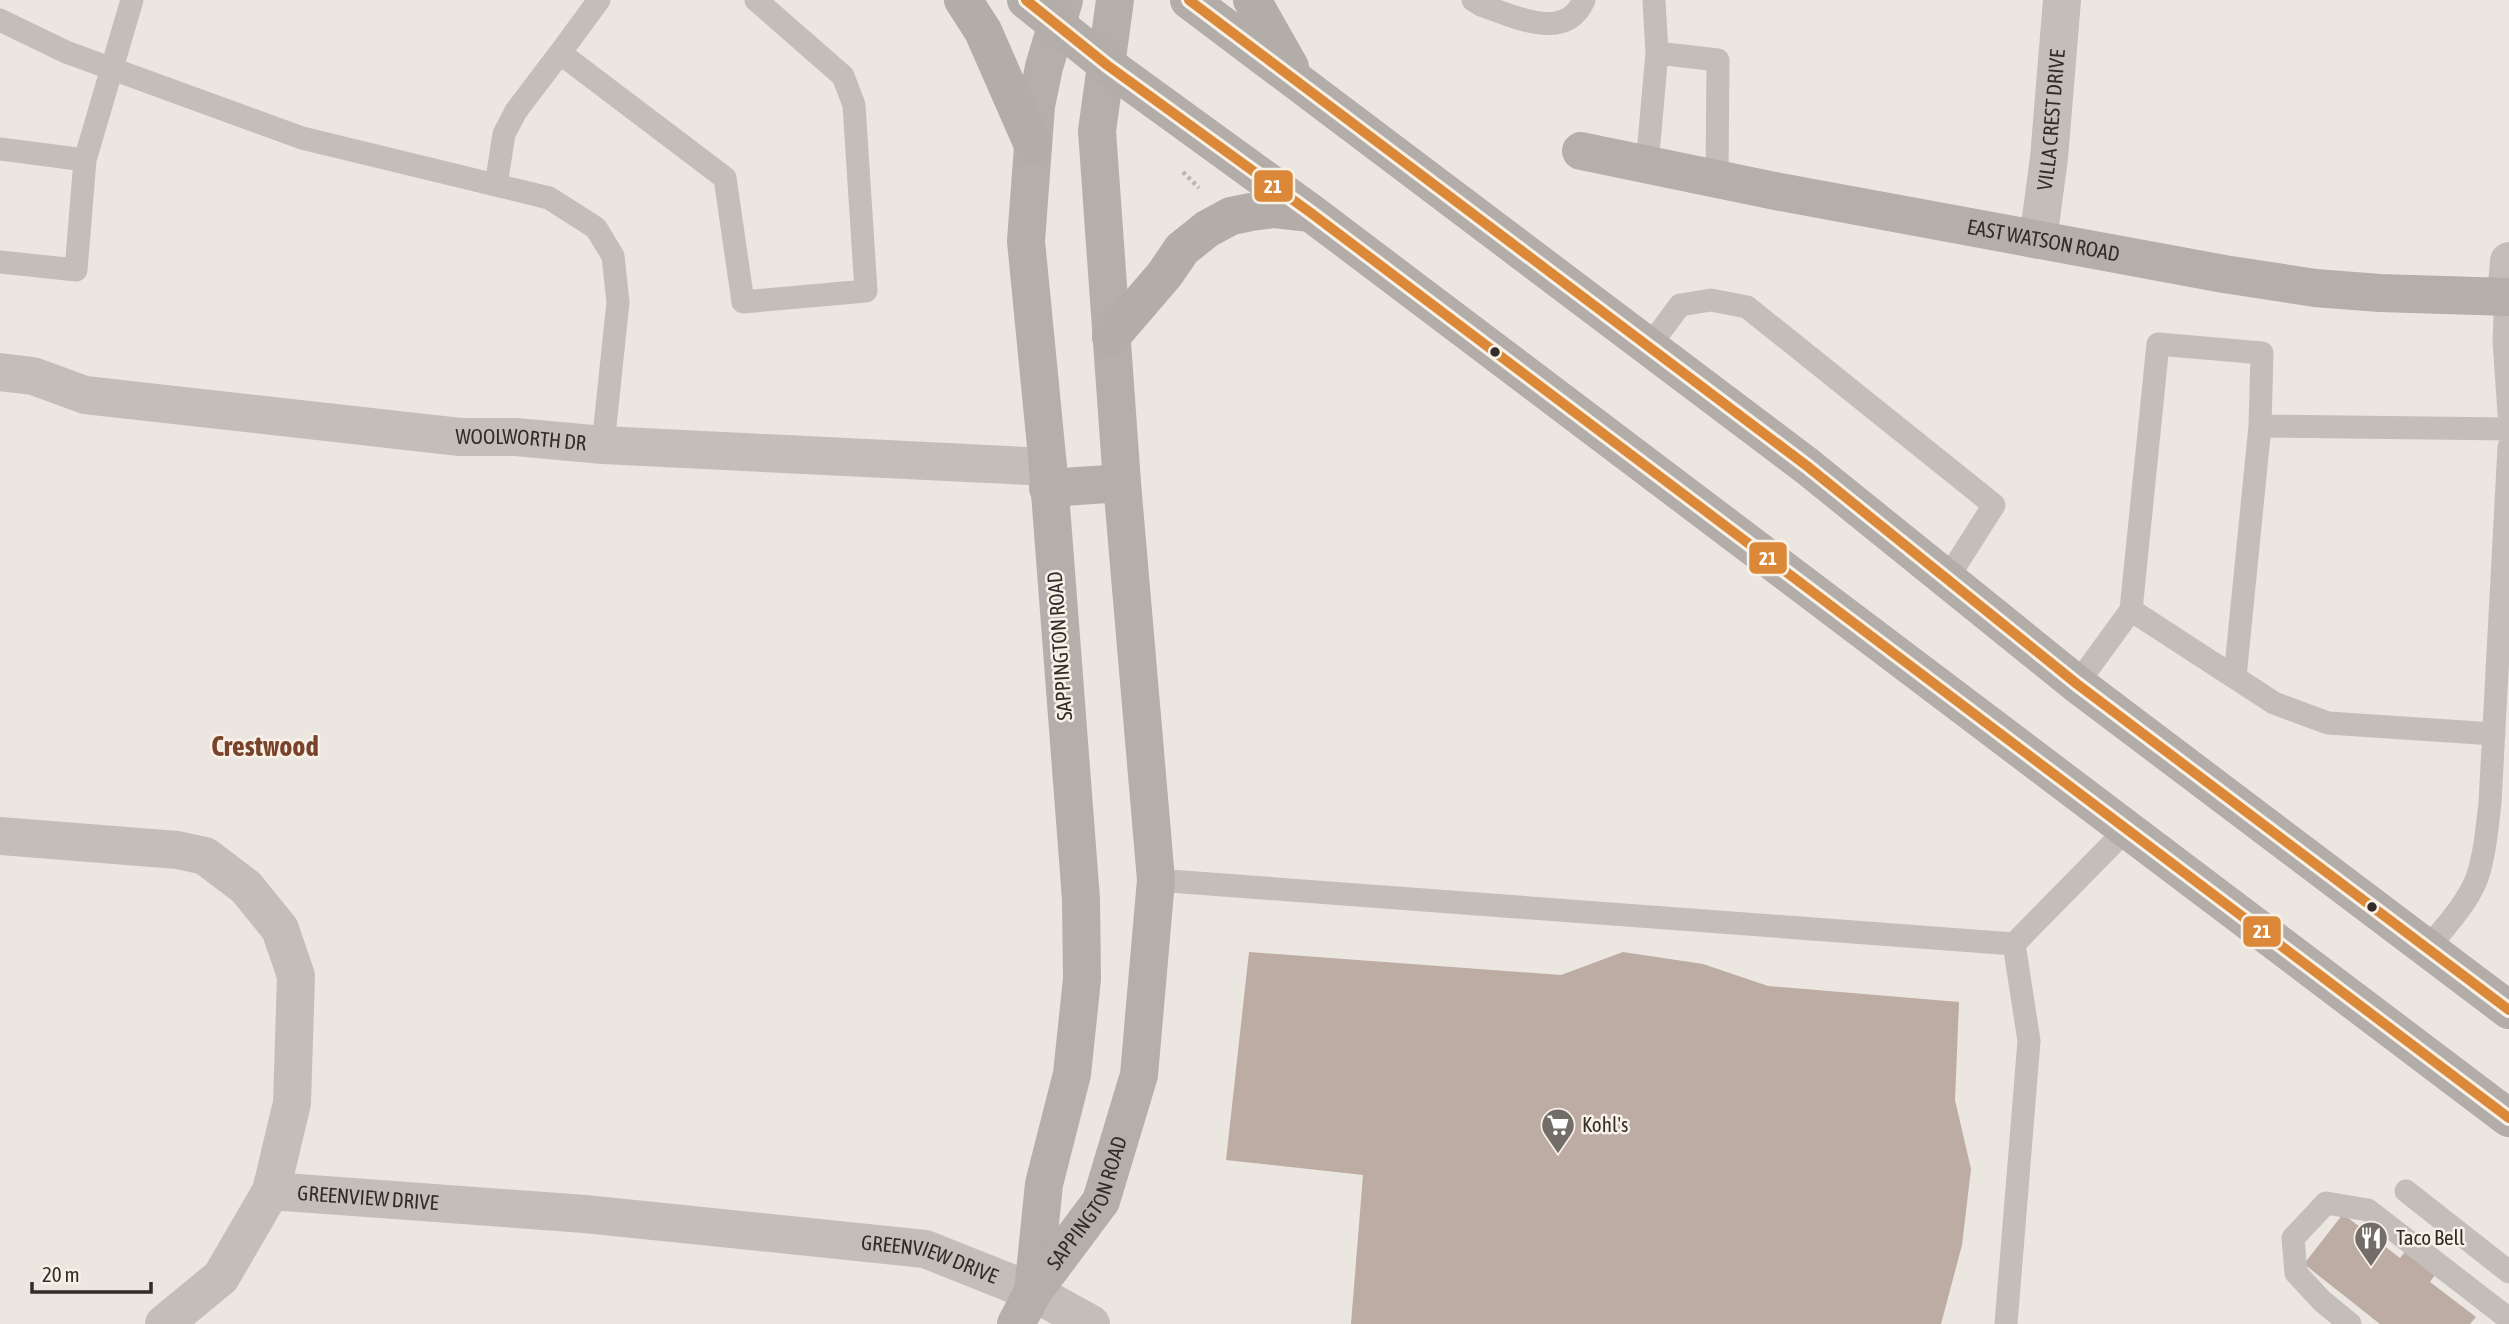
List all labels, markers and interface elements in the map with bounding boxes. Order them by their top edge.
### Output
street label: VILLA CREST DRIVE [2032,48,2069,192]
line badge: 21 [1253,169,1294,203]
text: 21 [1264,175,1282,197]
street label: EAST WATSON ROAD [1965,214,2122,265]
unlabelled marker [1488,345,1502,359]
street label: WOOLWORTH DR [456,424,588,454]
line badge: 21 [1748,541,1788,575]
text: 21 [1759,547,1777,569]
street label: SAPPINGTON ROAD [1042,571,1076,721]
district label: Crestwood [211,730,319,762]
unlabelled marker [2365,900,2379,914]
line badge: 21 [2242,915,2282,948]
text: 21 [2253,920,2271,942]
supermarket icon: Kohl's [1539,1106,1577,1155]
place label: Kohl's [1582,1112,1628,1136]
street label: SAPPINGTON ROAD [1041,1133,1131,1274]
street label: GREENVIEW DRIVE [297,1180,440,1214]
restaurant icon: Taco Bell [2352,1219,2390,1268]
place label: Taco Bell [2396,1225,2465,1249]
street label: GREENVIEW DRIVE [860,1229,1002,1288]
scale bar [32,1250,150,1294]
text: 20 m [42,1262,80,1286]

